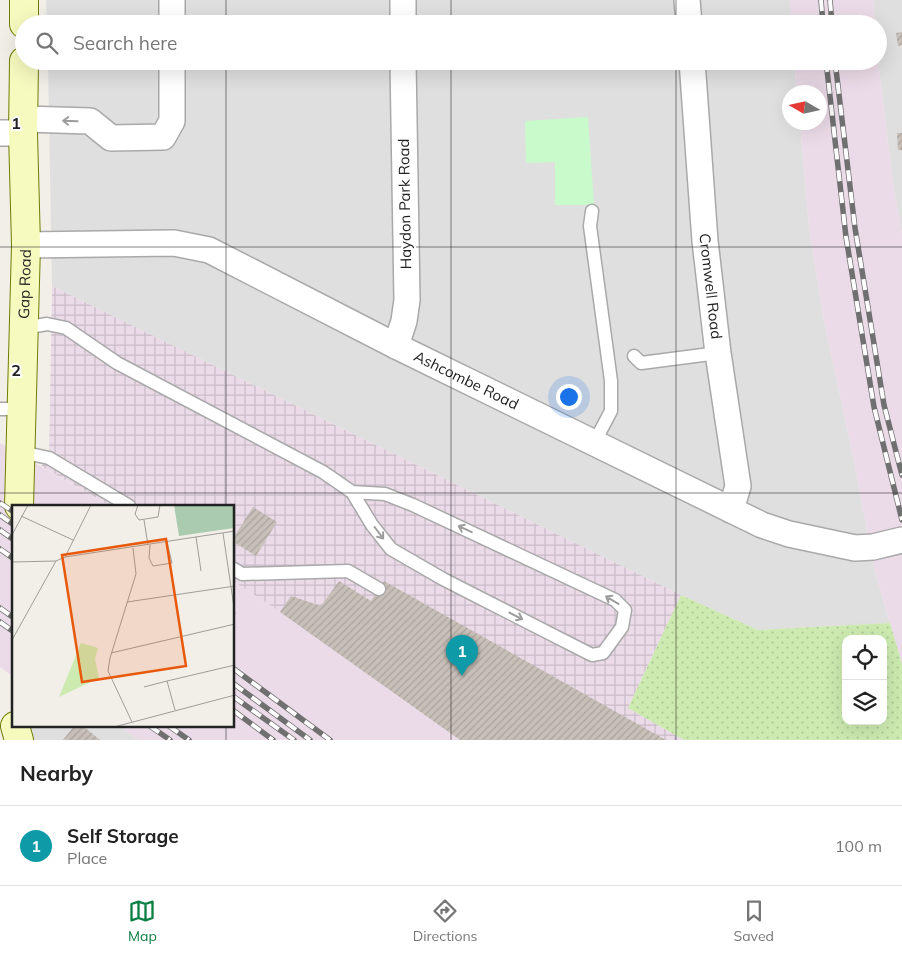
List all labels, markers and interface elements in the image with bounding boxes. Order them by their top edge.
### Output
search box [15,15,887,70]
icon: search [33,29,61,57]
text: Search here [73,31,177,55]
north arrow [782,85,827,130]
text: 1 [11,113,21,133]
one-way arrow [63,116,79,125]
street label: Haydon Park Road [394,138,415,270]
street label: Cromwell Road [695,233,726,340]
street label: Gap Road [14,249,35,319]
street label: Ashcombe Road [411,346,522,413]
text: 2 [11,360,21,380]
your location [556,384,582,410]
inset map [12,505,235,728]
one-way arrow [458,524,473,534]
one-way arrow [373,526,384,539]
one-way arrow [605,595,619,605]
one-way arrow [508,612,523,621]
pin: 1 [446,635,478,676]
map controls [842,635,887,725]
button: locate [842,635,887,680]
button: layers [842,680,887,725]
text: Nearby [20,760,93,786]
text: Self Storage [67,824,179,848]
text: 1 [31,836,41,856]
text: 100 m [835,836,882,856]
text: Place [67,848,107,868]
tab: Map [128,897,157,945]
tab: Directions [413,897,478,945]
tab: Saved [734,897,774,945]

